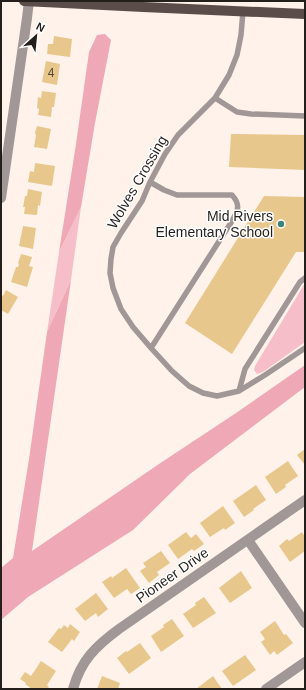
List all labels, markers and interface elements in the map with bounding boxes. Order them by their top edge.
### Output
north arrow [16,16,56,56]
text: N [34,20,47,34]
house number: 4 [48,66,55,80]
street label: Wolves Crossing [104,133,170,231]
place label: Mid Rivers Elementary School [155,208,273,240]
marker: Mid Rivers Elementary School [276,219,286,229]
street label: Pioneer Drive [133,544,211,606]

